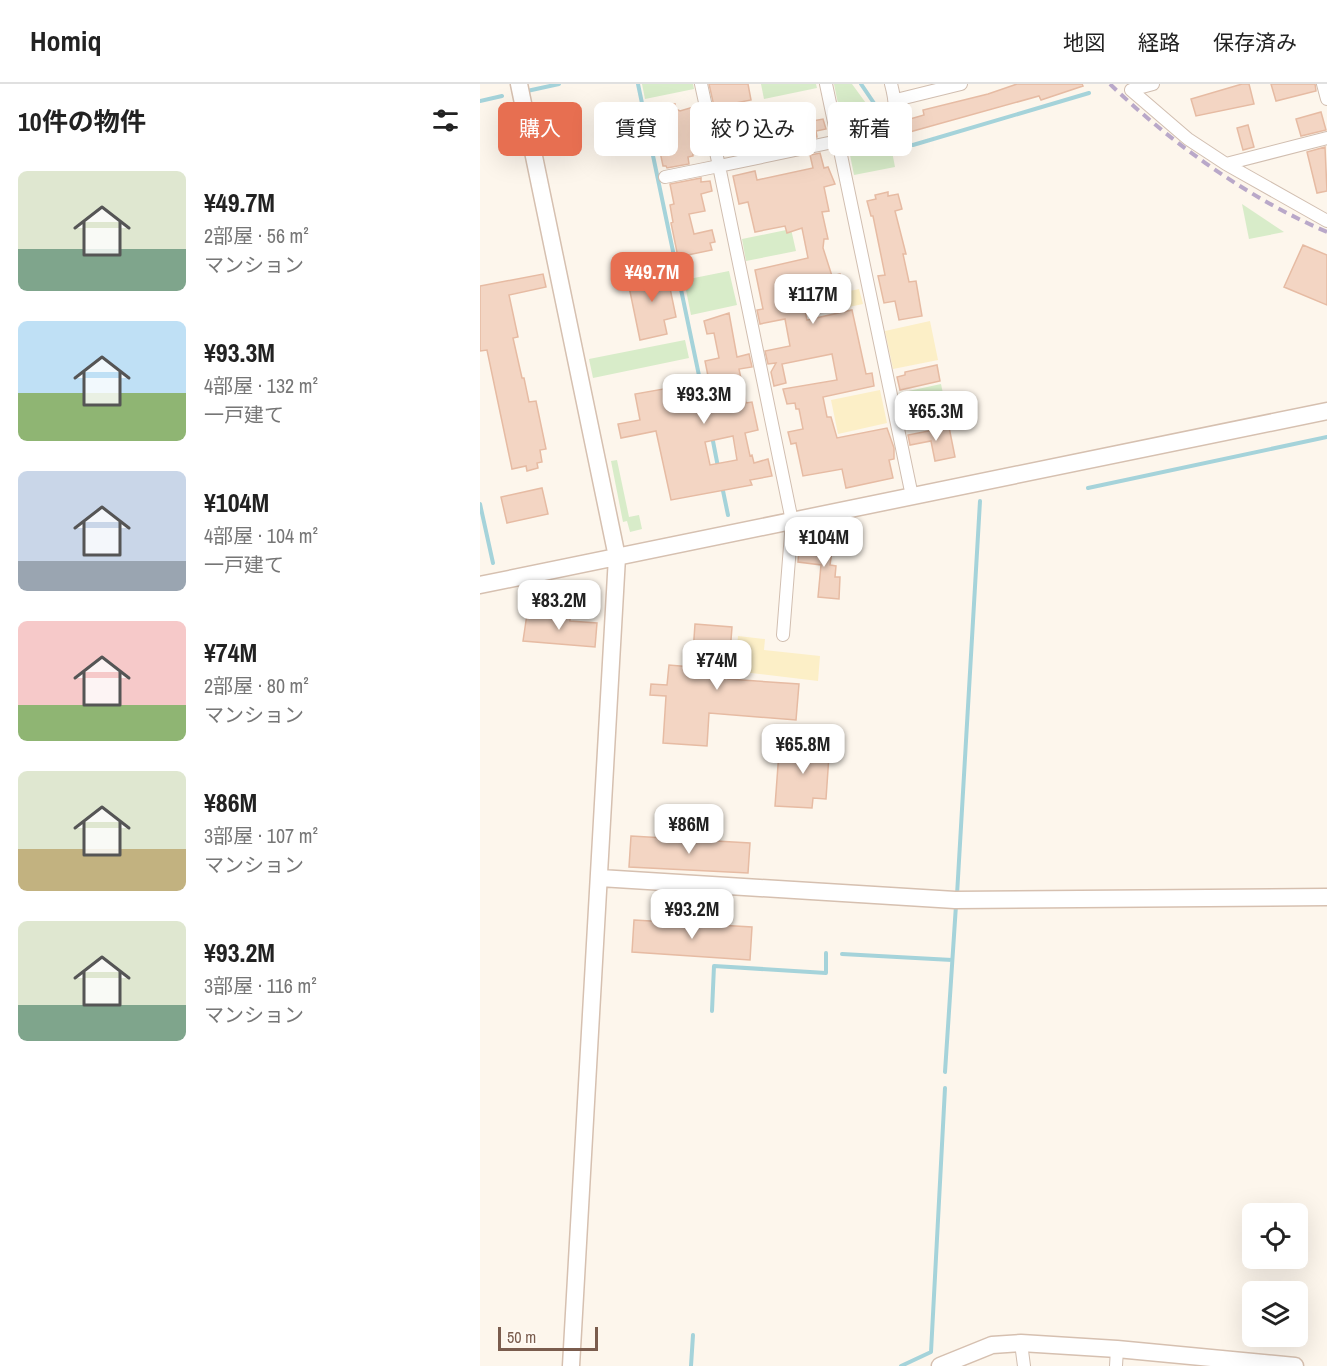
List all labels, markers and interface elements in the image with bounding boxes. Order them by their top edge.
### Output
text: Homiq [30,22,101,60]
text: 地図 [1063,28,1105,57]
text: 経路 [1138,28,1180,57]
text: 保存済み [1213,28,1297,57]
chip: 購入 [498,102,582,156]
chip: 賃貸 [594,102,678,156]
chip: 絞り込み [690,102,816,156]
chip: 新着 [828,102,912,156]
text: 10件の物件 [18,104,146,139]
icon: filters [429,104,462,137]
text: ¥49.7M [204,185,275,220]
icon: home [66,195,138,267]
text: 2部屋 · 56 m² [204,222,309,249]
text: マンション [204,251,304,278]
pin: ¥49.7M [603,252,701,303]
text: ¥49.7M [625,258,679,285]
pin: ¥117M [771,274,855,325]
text: ¥117M [788,280,838,307]
text: ¥93.3M [204,335,275,370]
icon: home [66,345,138,417]
text: 4部屋 · 132 m² [204,372,318,399]
pin: ¥93.3M [655,374,753,425]
text: ¥93.3M [677,380,731,407]
pin: ¥65.3M [887,391,985,442]
text: ¥65.3M [909,397,963,424]
text: 一戸建て [204,401,284,428]
text: ¥104M [204,485,269,520]
icon: home [66,495,138,567]
pin: ¥104M [782,517,866,568]
text: 4部屋 · 104 m² [204,522,318,549]
text: ¥104M [799,523,849,550]
text: 一戸建て [204,551,284,578]
pin: ¥83.2M [510,580,608,631]
text: ¥83.2M [532,586,586,613]
text: ¥74M [204,635,257,670]
pin: ¥74M [681,640,753,691]
icon: home [66,645,138,717]
text: ¥74M [696,646,738,673]
text: 2部屋 · 80 m² [204,672,309,699]
text: マンション [204,701,304,728]
pin: ¥65.8M [754,724,852,775]
text: ¥65.8M [776,730,830,757]
text: ¥86M [204,785,257,820]
icon: home [66,795,138,867]
pin: ¥86M [653,804,725,855]
text: ¥86M [668,810,710,837]
text: 3部屋 · 107 m² [204,822,318,849]
text: マンション [204,851,304,878]
pin: ¥93.2M [643,889,741,940]
text: ¥93.2M [665,895,719,922]
text: ¥93.2M [204,935,275,970]
icon: home [66,945,138,1017]
text: 3部屋 · 116 m² [204,972,317,999]
text: マンション [204,1001,304,1028]
map controls [1242,1203,1308,1347]
button: locate [1242,1203,1308,1269]
button: layers [1242,1281,1308,1347]
scale bar [498,1324,598,1352]
text: 50 m [507,1326,536,1348]

